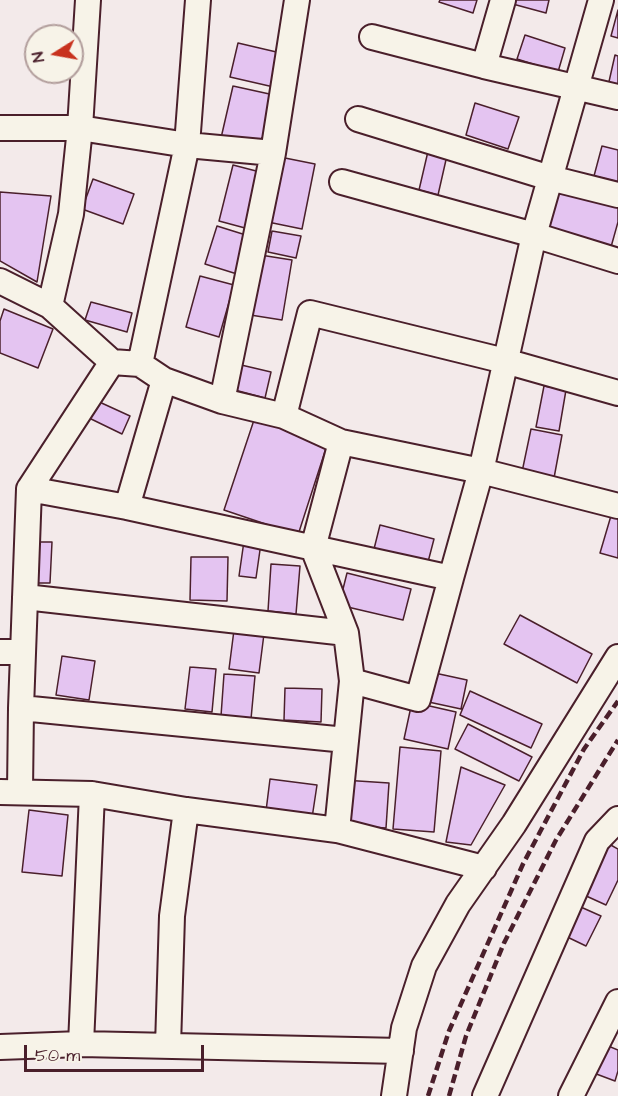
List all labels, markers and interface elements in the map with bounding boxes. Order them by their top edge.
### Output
north arrow [24,24,84,84]
text: N [27,50,50,64]
scale bar [27,1033,207,1071]
text: 50 m [35,1043,80,1068]

